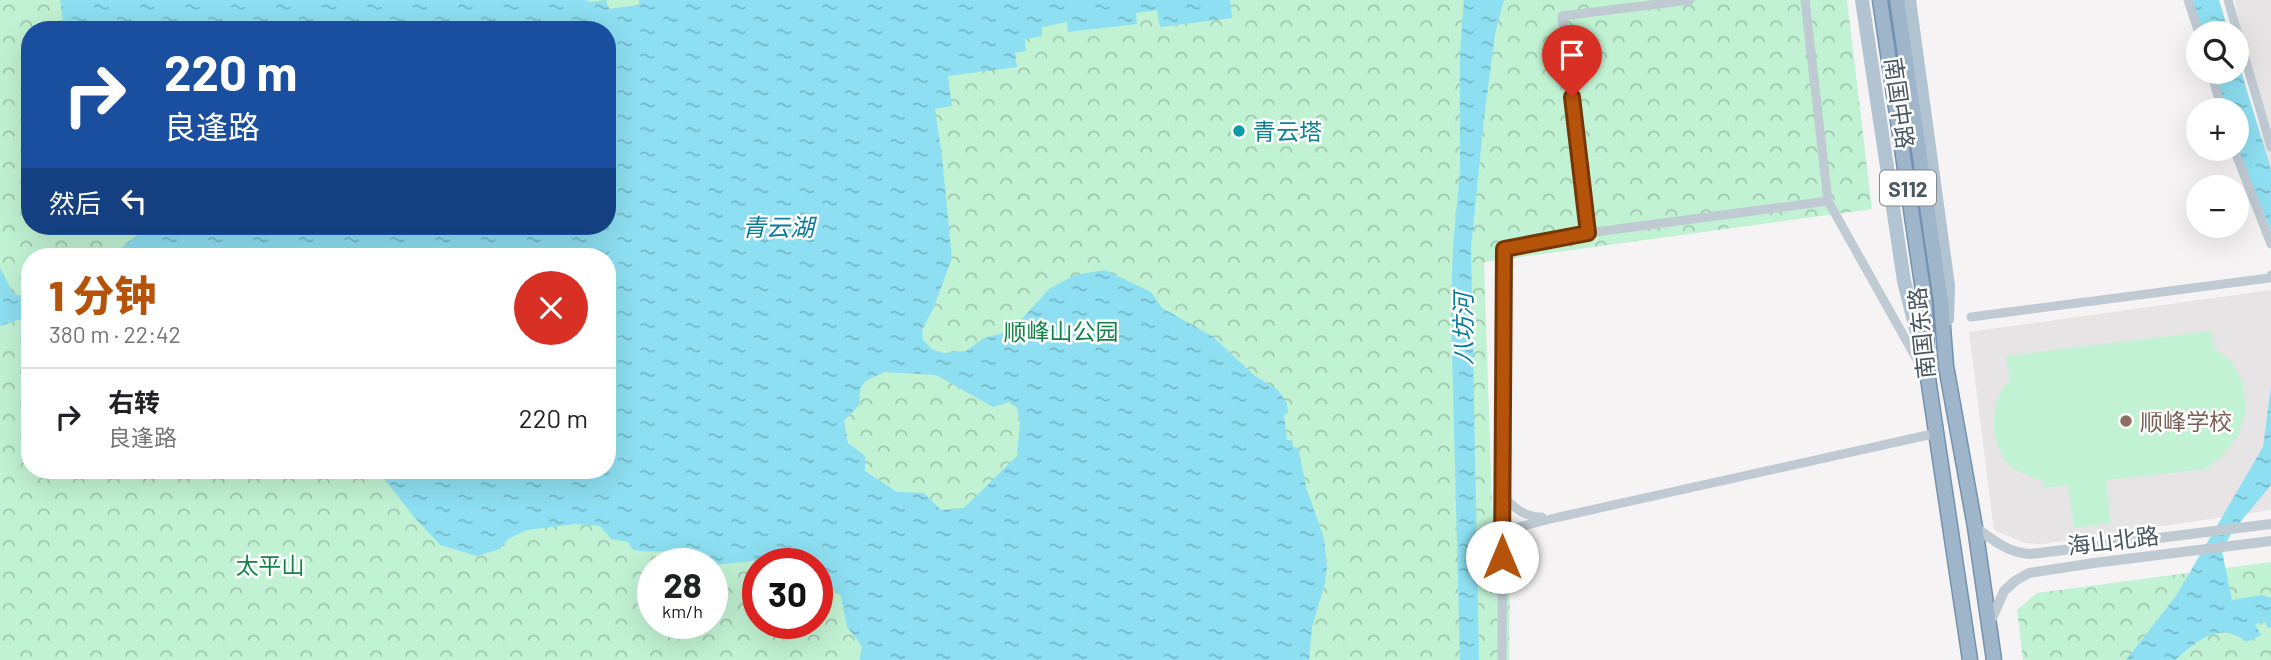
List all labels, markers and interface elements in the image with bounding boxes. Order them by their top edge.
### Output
map controls [2186,21,2249,238]
button: search [2186,21,2249,84]
pin [1542,25,1602,97]
icon: arrive [1553,36,1591,74]
text: 220 m [164,42,298,101]
icon: right [49,49,140,140]
street label: 南国中路 [1880,55,1920,151]
button: + [2186,98,2249,161]
text: 良逢路 [164,107,260,145]
place label: 青云塔 [1253,117,1322,145]
marker: 青云塔 [1231,123,1247,139]
road number: S112 [1880,170,1936,206]
button: − [2186,175,2249,238]
icon: left [115,182,153,220]
text: 然后 [49,187,101,218]
water label: 青云湖 [742,212,818,241]
text: 1 分钟 [49,269,156,319]
button: close [514,271,588,345]
street label: 南国东路 [1902,286,1940,380]
water label: 八坊河 [1448,289,1477,365]
park label: 顺峰山公园 [1004,317,1119,345]
text: 380 m · 22:42 [49,320,181,348]
text: 右转 [108,386,160,417]
icon: right [49,398,87,436]
text: 220 m [519,402,588,433]
place label: 顺峰学校 [2140,407,2232,435]
marker: 顺峰学校 [2118,413,2134,429]
text: 良逢路 [108,423,177,451]
position arrow [1465,520,1539,594]
street label: 海山北路 [2066,520,2160,560]
speed limit sign: 30 [742,548,833,639]
park label: 太平山 [236,551,305,579]
text: 28 [663,563,702,605]
text: km/h [662,600,703,622]

